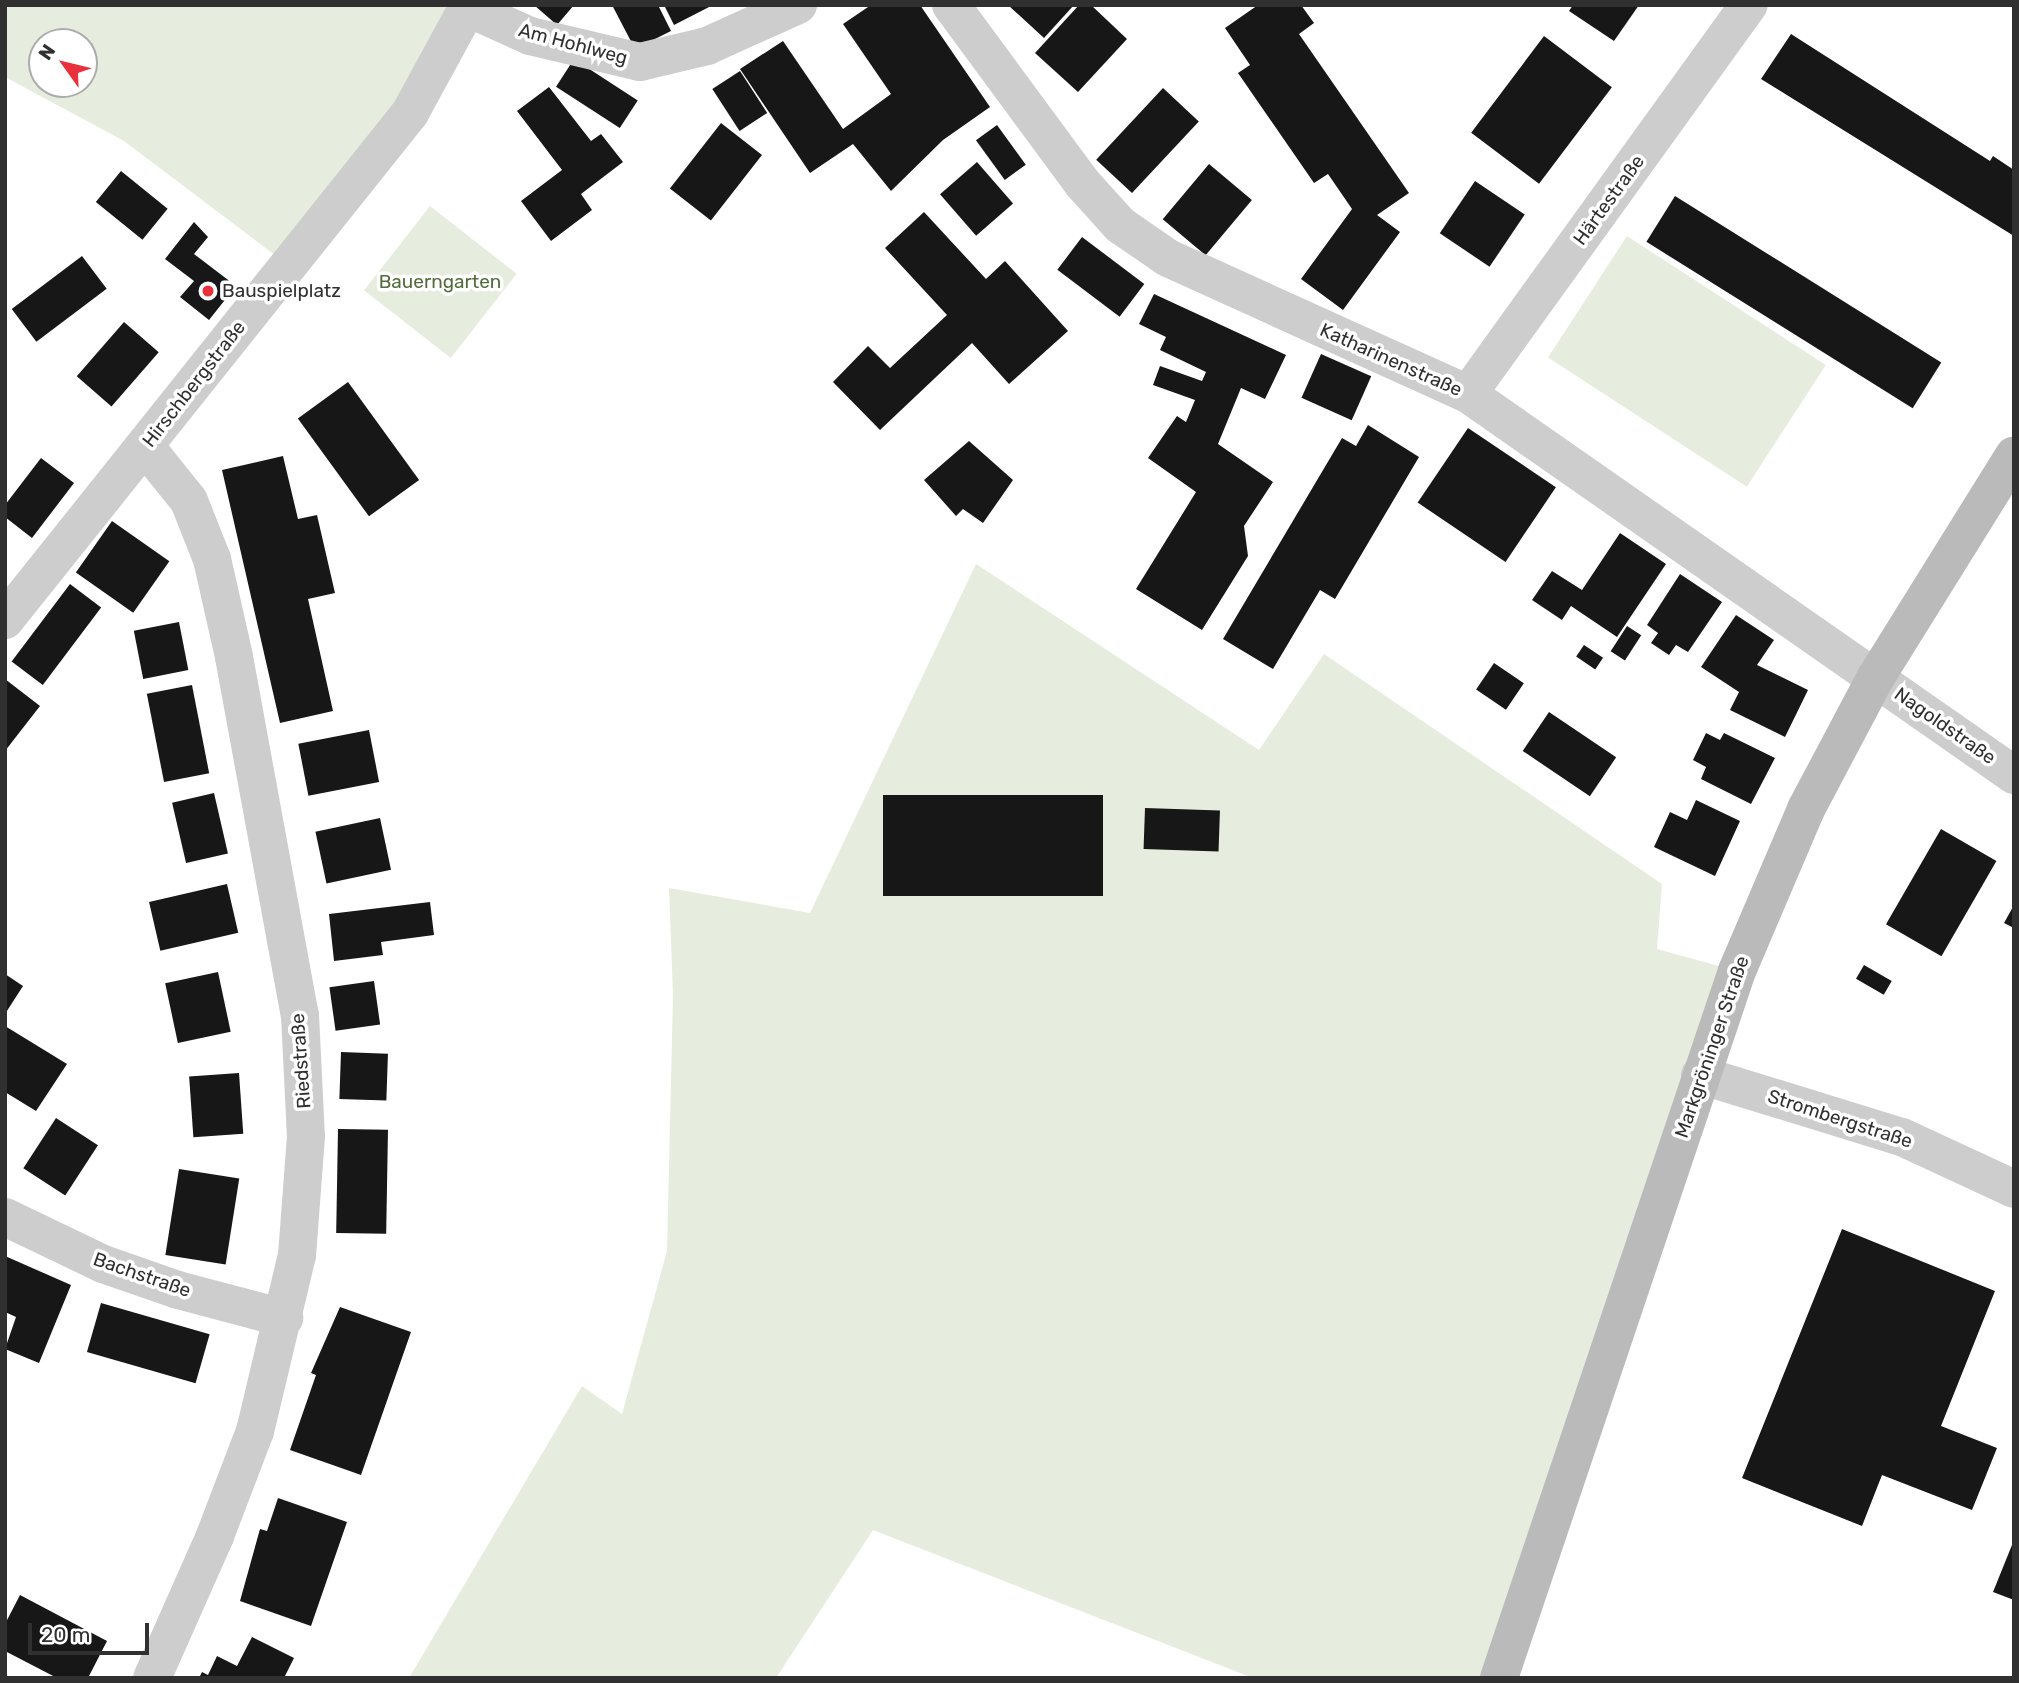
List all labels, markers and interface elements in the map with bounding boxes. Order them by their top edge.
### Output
street label: Am Hohlweg [516,19,630,69]
north arrow [28,28,98,98]
text: N [33,40,60,64]
street label: Härtestraße [1569,150,1649,250]
park label: Bauerngarten [379,271,501,293]
place label: Bauspielplatz [222,280,341,302]
marker: Bauspielplatz [200,283,216,299]
street label: Hirschbergstraße [138,316,250,452]
street label: Katharinenstraße [1316,318,1466,402]
street label: Nagoldstraße [1890,683,2000,769]
street label: Markgröninger Straße [1670,953,1754,1141]
street label: Riedstraße [286,1013,316,1109]
street label: Strombergstraße [1765,1085,1915,1153]
street label: Bachstraße [90,1248,194,1302]
scale bar [32,1610,152,1654]
text: 20 m [41,1622,90,1647]

